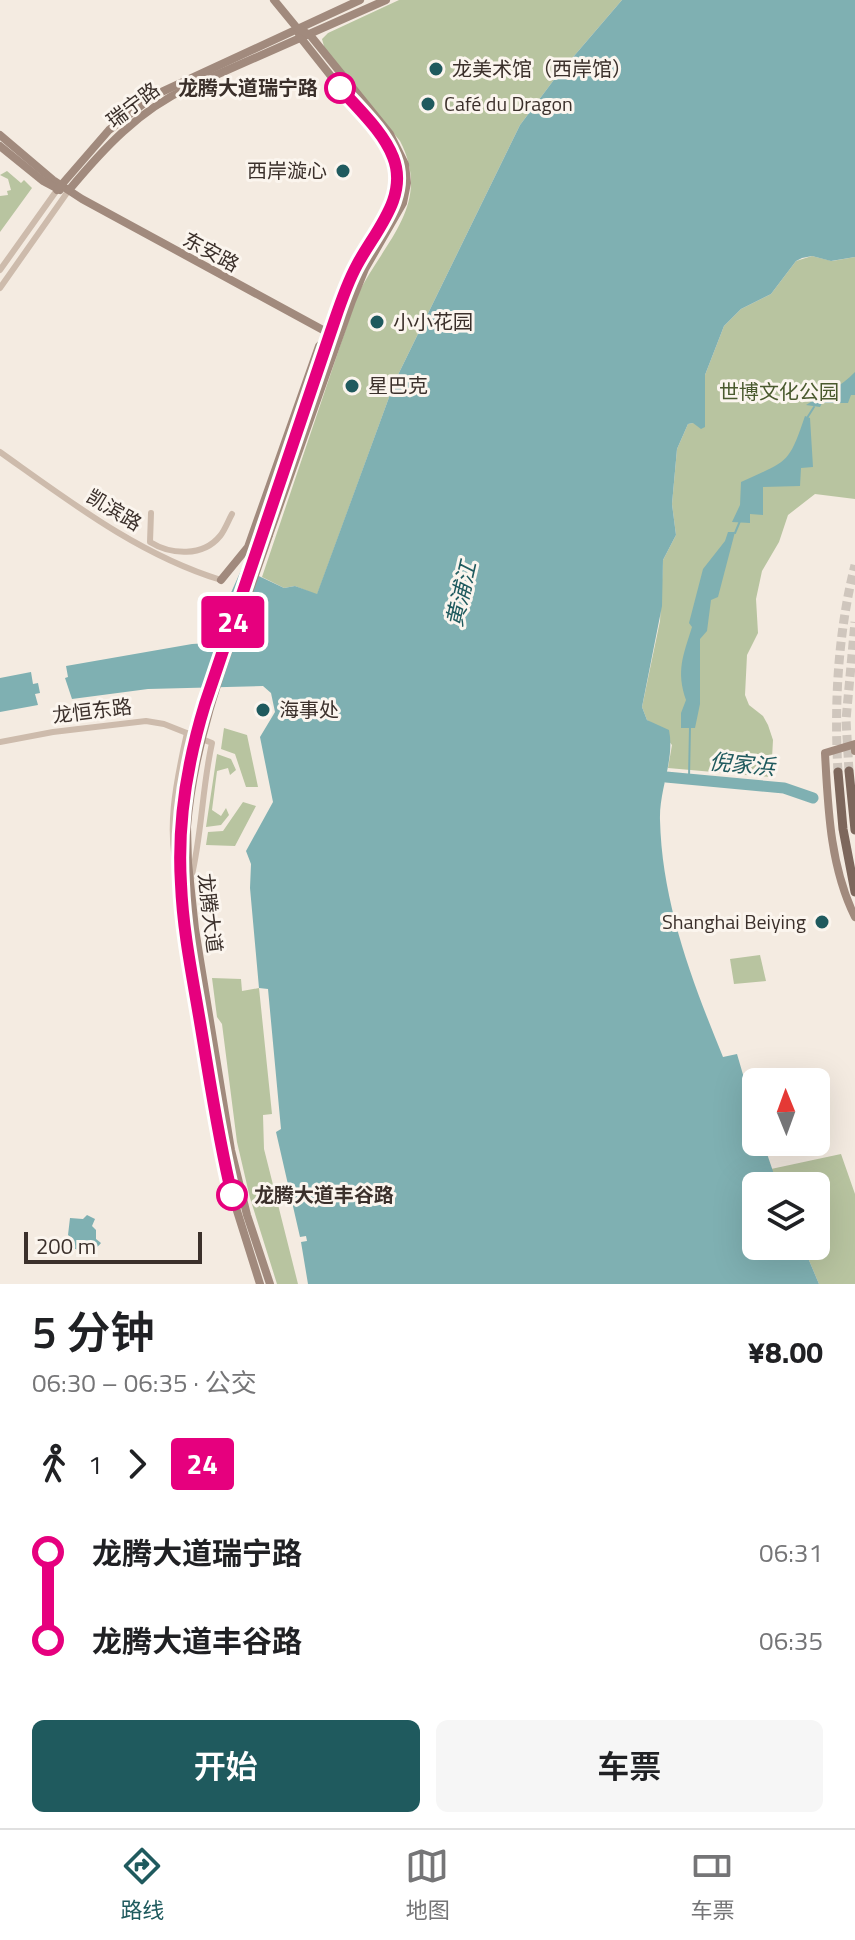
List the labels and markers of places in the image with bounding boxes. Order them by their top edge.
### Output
place label: 龙美术馆（西岸馆） [452,53,632,84]
marker: 龙美术馆（西岸馆） [427,60,445,78]
place label: 龙腾大道瑞宁路 [178,72,318,103]
marker: 龙腾大道瑞宁路 [325,73,355,103]
place label: Café du Dragon [444,88,573,119]
marker: Café du Dragon [419,95,437,113]
place label: 西岸漩心 [247,155,327,186]
marker: 西岸漩心 [334,162,352,180]
place label: 小小花园 [393,306,473,337]
marker: 小小花园 [368,313,386,331]
place label: 星巴克 [368,370,428,401]
marker: 星巴克 [343,377,361,395]
place label: 海事处 [279,694,339,725]
marker: 海事处 [254,701,272,719]
place label: Shanghai Beiying [662,906,806,937]
marker: Shanghai Beiying [813,913,831,931]
place label: 龙腾大道丰谷路 [254,1179,394,1210]
marker: 龙腾大道丰谷路 [217,1180,247,1210]

